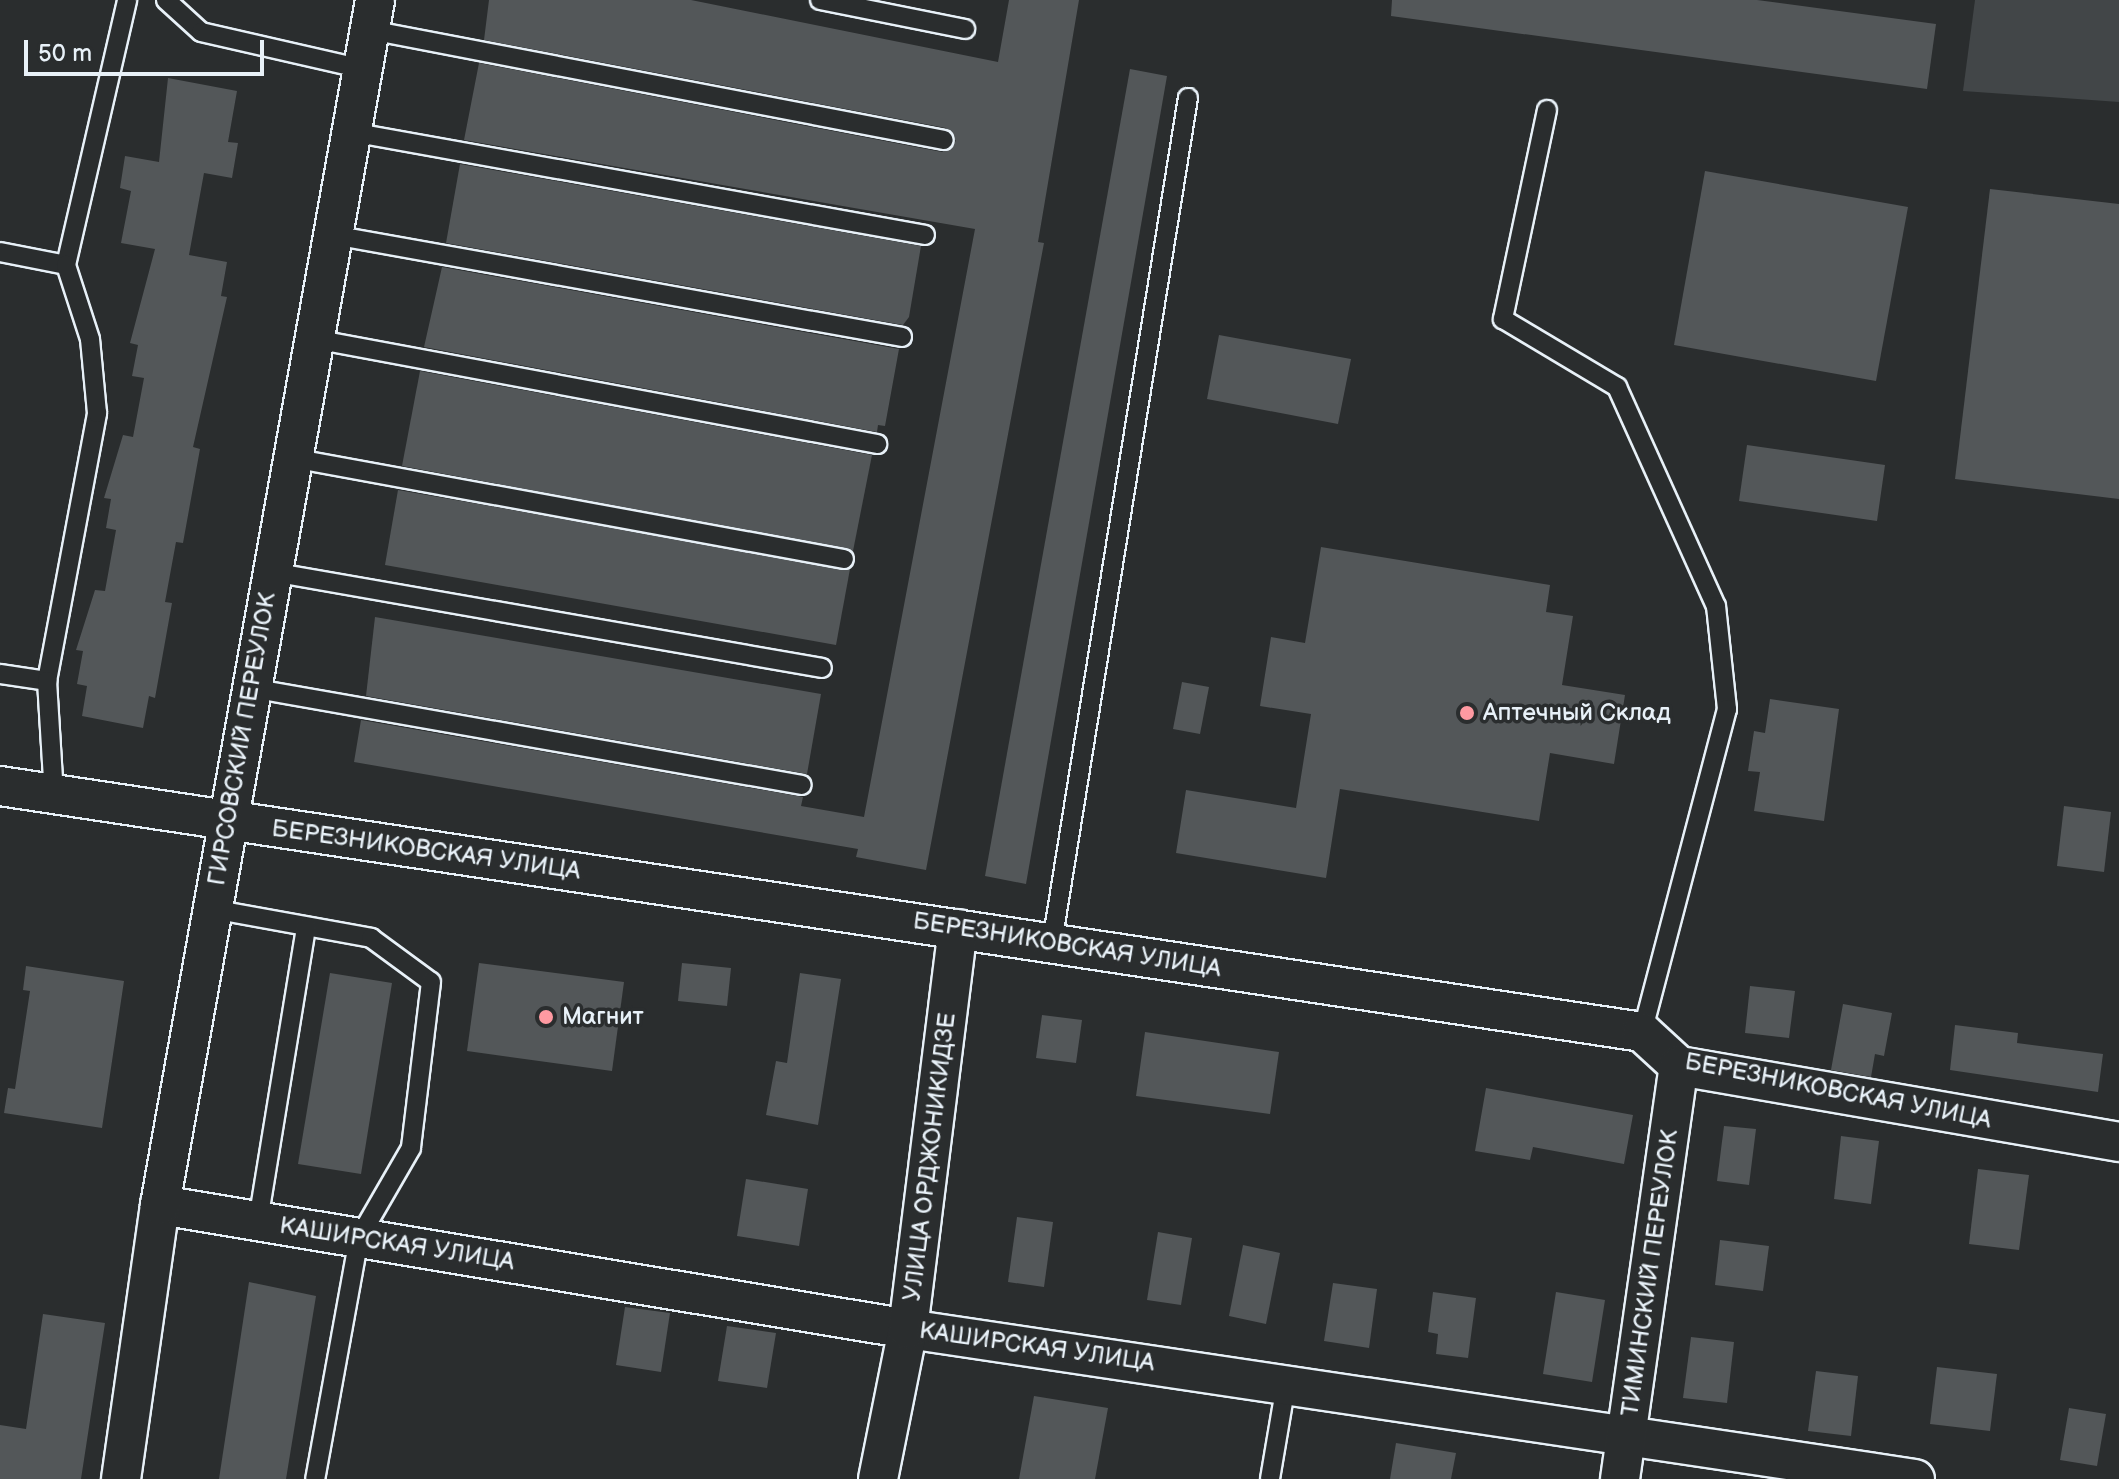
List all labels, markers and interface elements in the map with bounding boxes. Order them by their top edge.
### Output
scale bar [28,24,268,74]
text: 50 m [38,39,92,68]
street label: ГИРСОВСКИЙ ПЕРЕУЛОК [202,590,282,888]
place label: Аптечный Склад [1483,699,1671,727]
marker: Аптечный Склад [1458,704,1476,722]
street label: БЕРЕЗНИКОВСКАЯ УЛИЦА [270,814,582,886]
street label: БЕРЕЗНИКОВСКАЯ УЛИЦА [911,906,1223,984]
place label: Магнит [562,1003,644,1031]
marker: Магнит [537,1008,555,1026]
street label: УЛИЦА ОРДЖОНИКИДЗЕ [898,1011,962,1303]
street label: БЕРЕЗНИКОВСКАЯ УЛИЦА [1682,1047,1994,1135]
street label: ТИМИНСКИЙ ПЕРЕУЛОК [1616,1128,1684,1418]
street label: КАШИРСКАЯ УЛИЦА [278,1211,516,1277]
street label: КАШИРСКАЯ УЛИЦА [917,1316,1157,1378]

